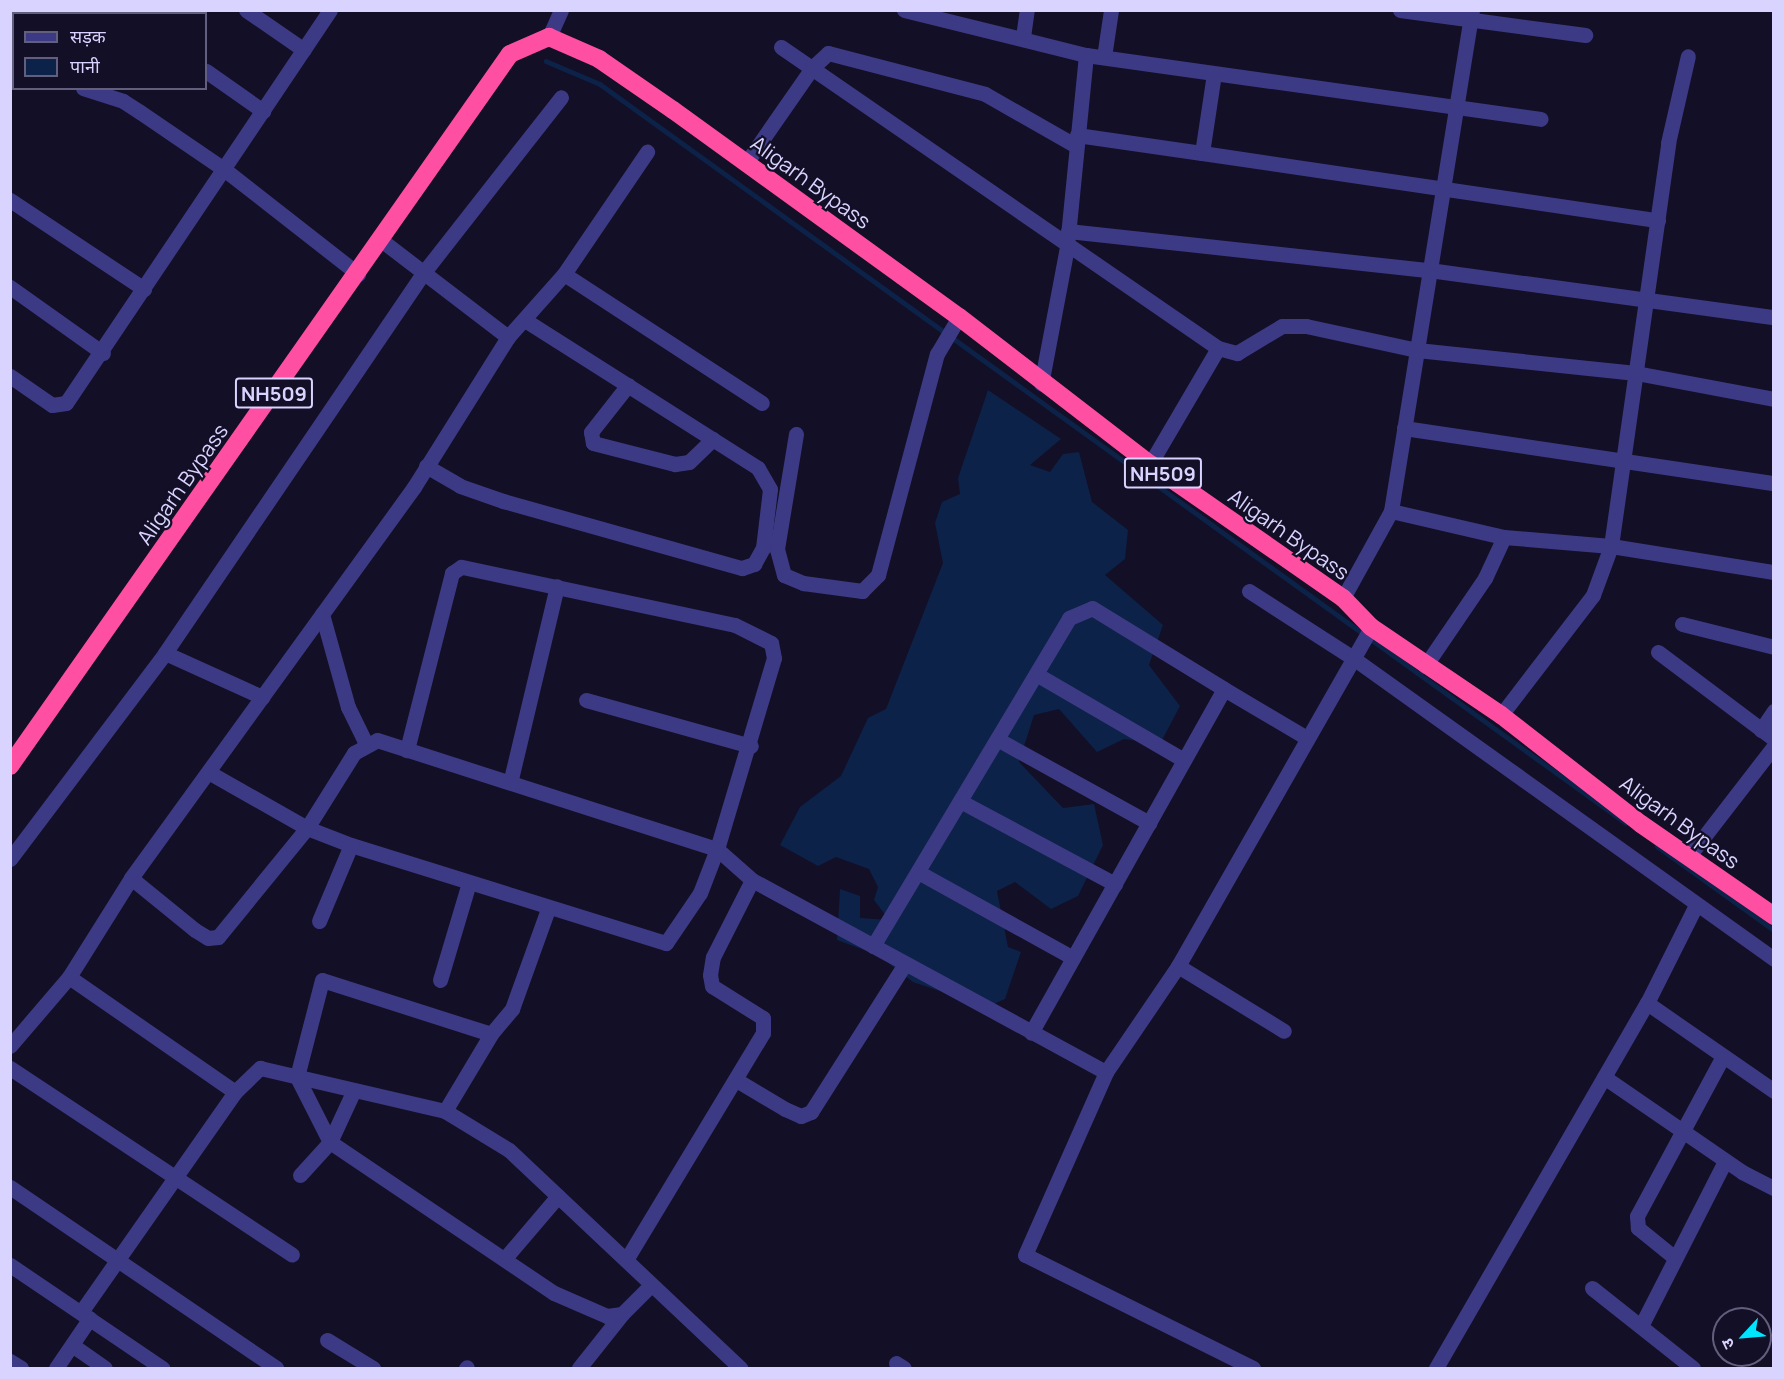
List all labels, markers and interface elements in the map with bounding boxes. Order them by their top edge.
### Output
legend [12,12,207,90]
text: सड़क [70,24,106,48]
text: पानी [70,54,100,78]
street label: Aligarh Bypass [746,130,876,234]
road number: NH509 [234,376,314,410]
street label: Aligarh Bypass [131,419,233,549]
road number: NH509 [1122,456,1204,490]
street label: Aligarh Bypass [1224,483,1354,585]
street label: Aligarh Bypass [1615,770,1745,874]
north arrow [1712,1307,1772,1367]
text: उ [1716,1335,1740,1353]

